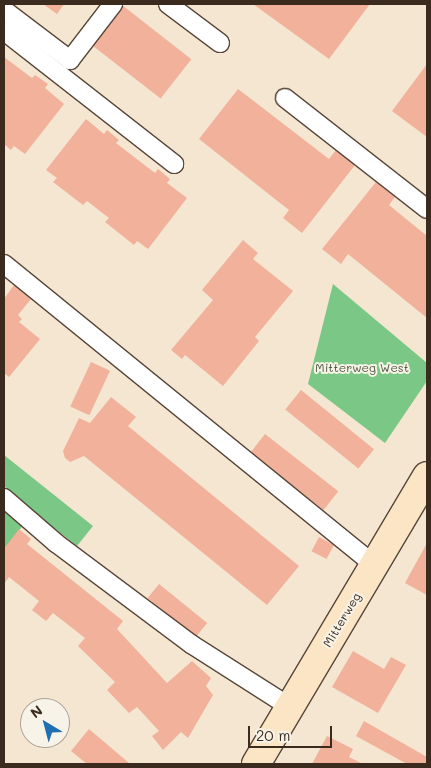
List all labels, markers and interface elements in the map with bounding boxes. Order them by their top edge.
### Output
park label: Mitterweg West [315,361,409,375]
street label: Mitterweg [320,590,364,650]
north arrow [20,698,70,748]
text: N [26,701,46,722]
scale bar [251,716,335,748]
text: 20 m [256,725,290,745]

